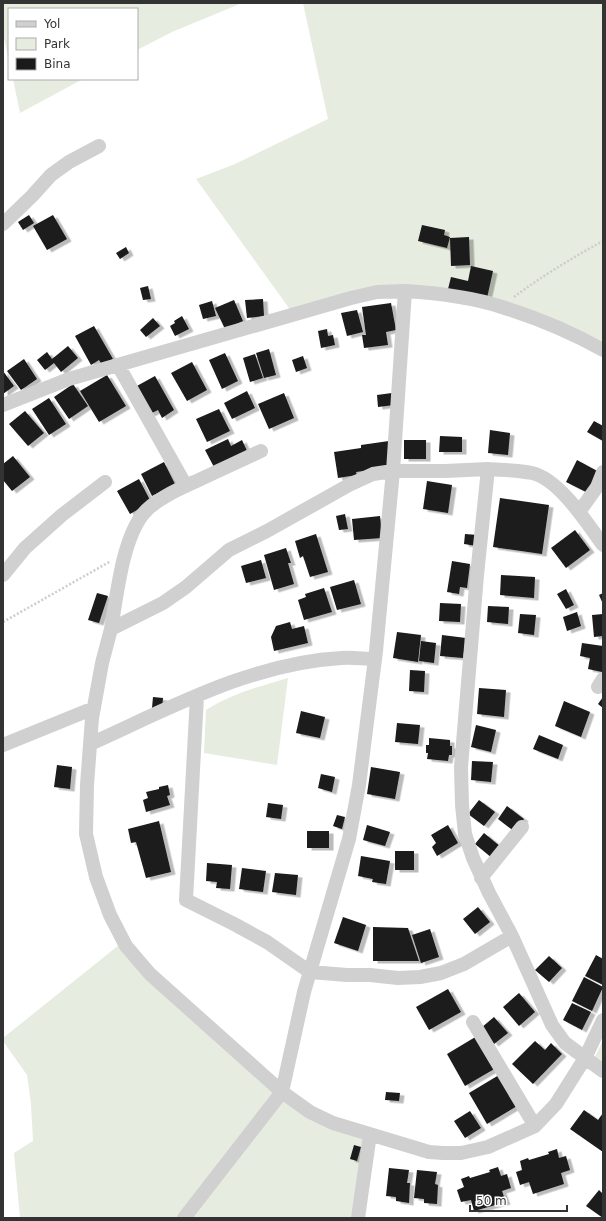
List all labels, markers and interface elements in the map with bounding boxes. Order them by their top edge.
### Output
legend [8,8,138,80]
text: Yol [43,17,60,31]
text: Park [44,37,70,51]
text: Bina [44,57,71,71]
scale bar [470,1187,567,1213]
text: 50 m [476,1194,507,1208]

